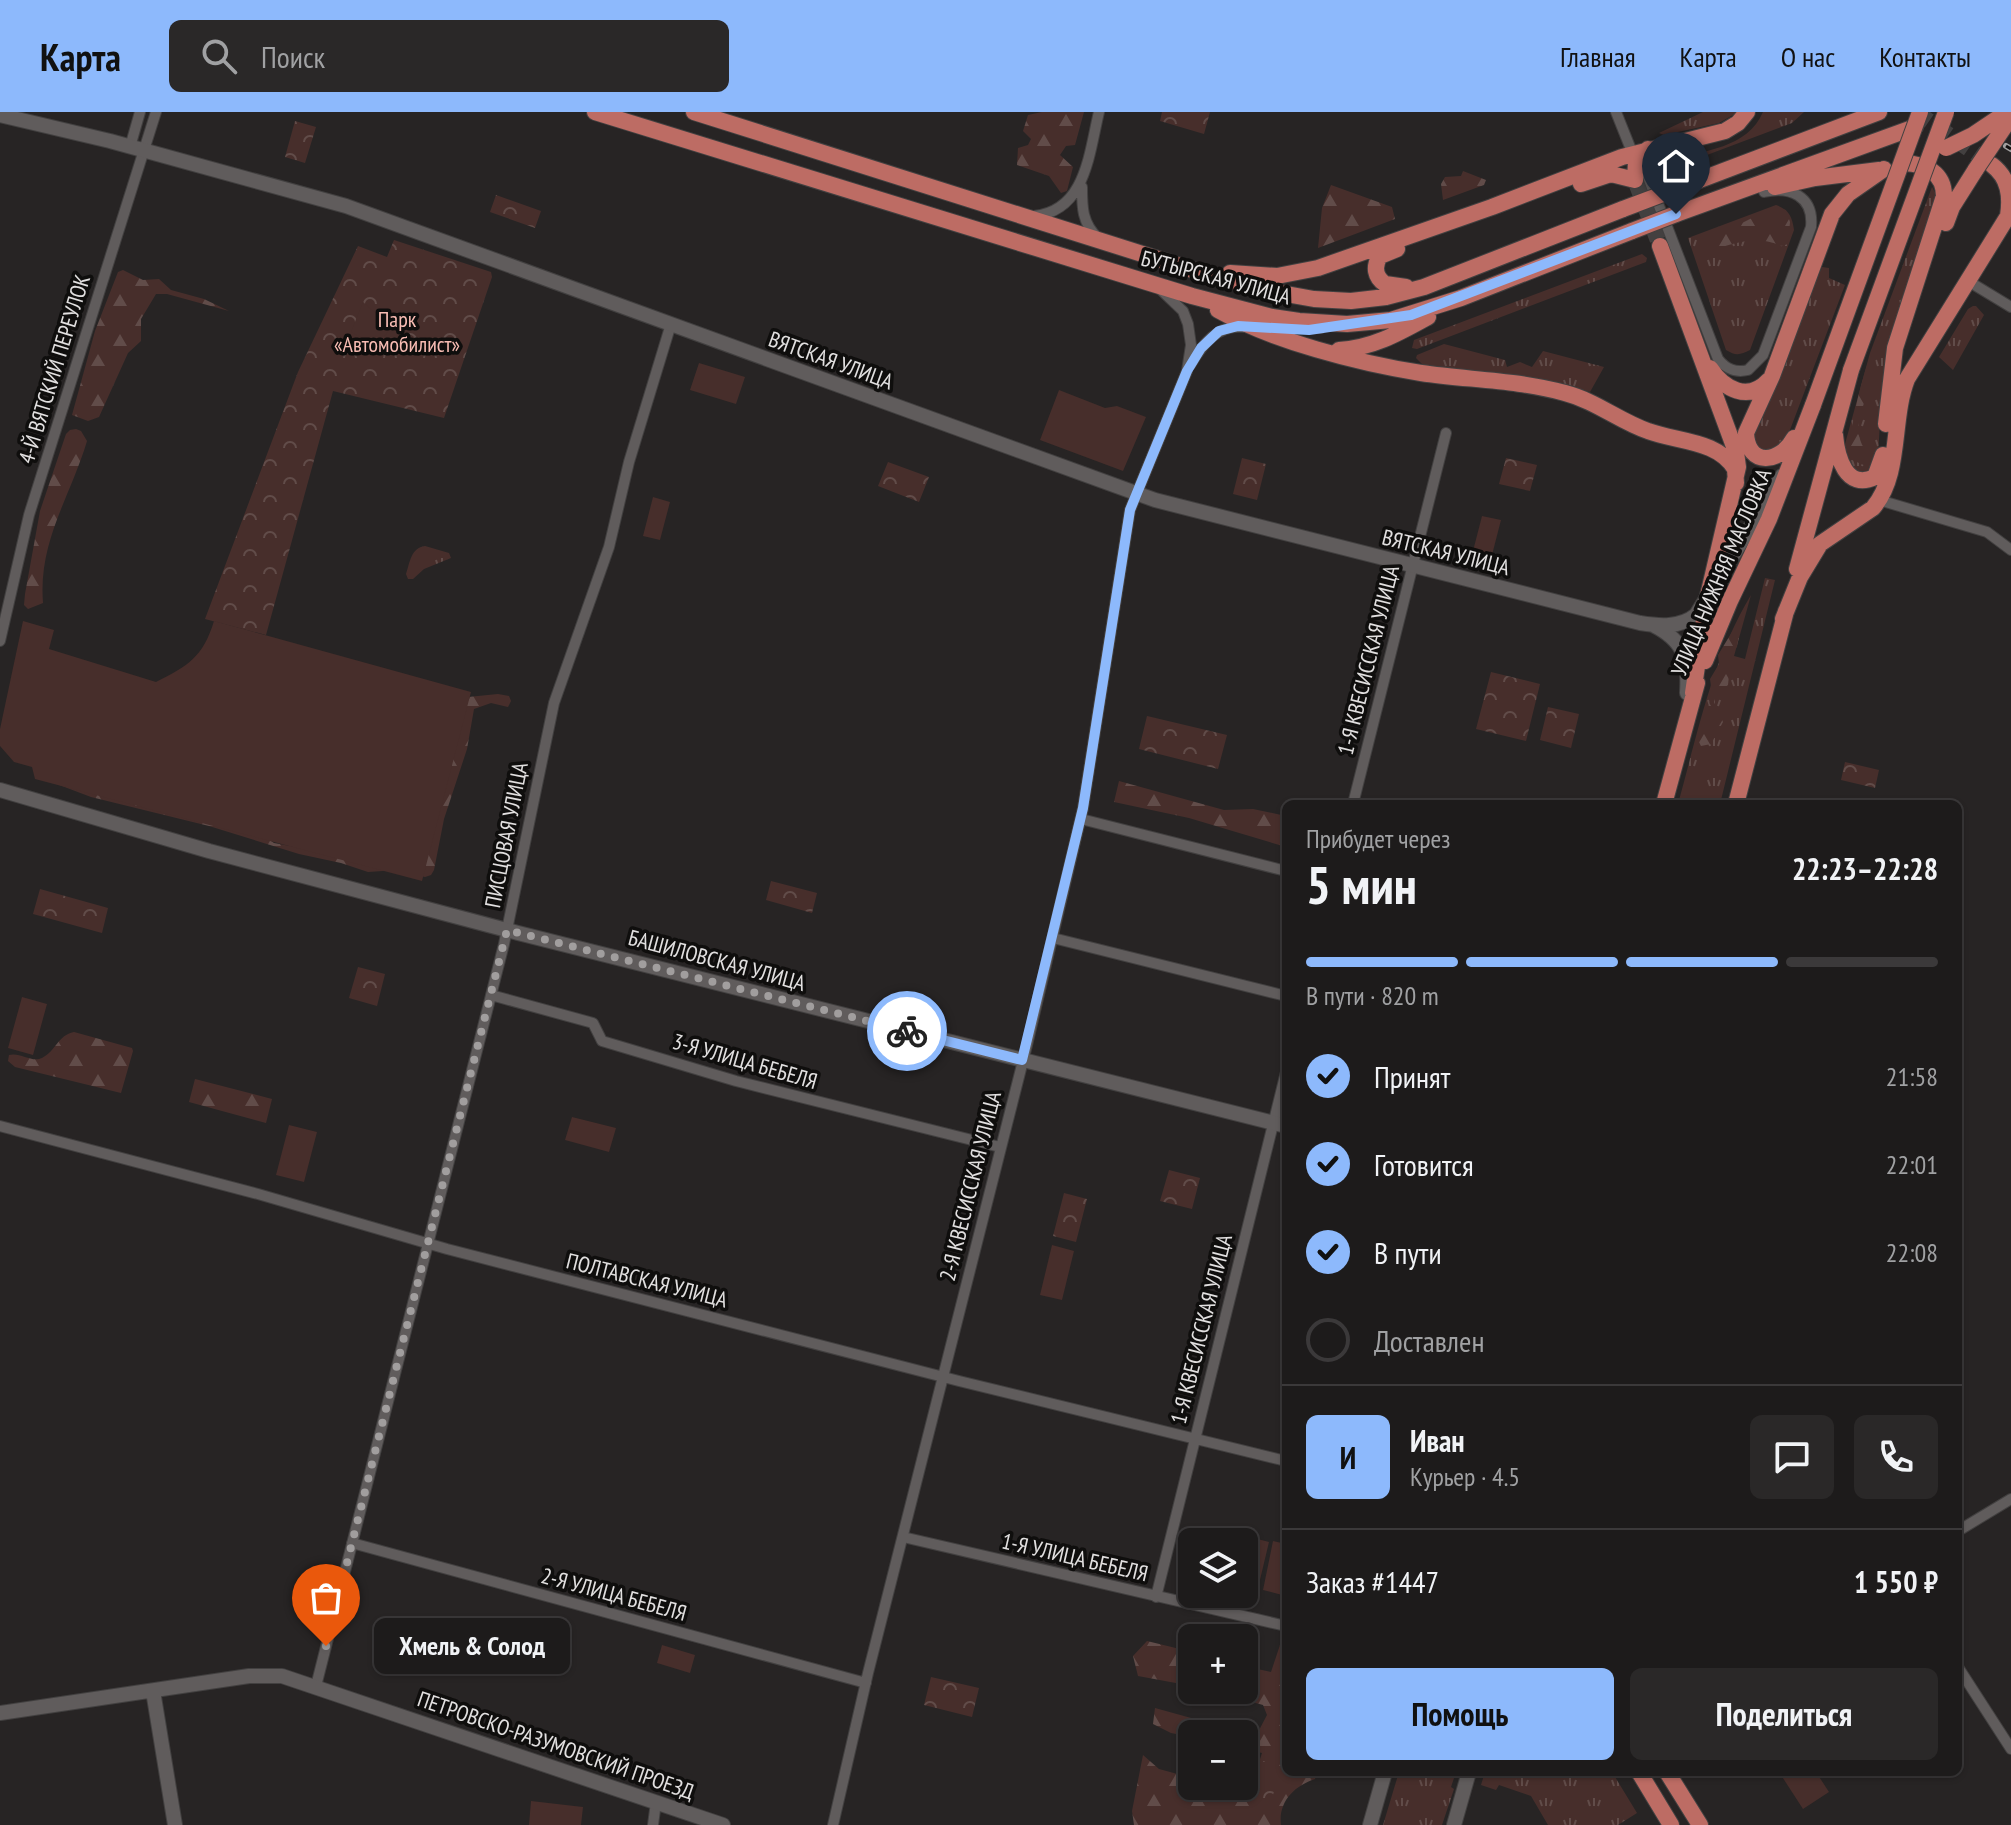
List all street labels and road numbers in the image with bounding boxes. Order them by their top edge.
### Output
street label: БУТЫРСКАЯ УЛИЦА [1138,244,1294,311]
street label: 4-Й ВЯТСКИЙ ПЕРЕУЛОК [12,271,96,467]
street label: ВЯТСКАЯ УЛИЦА [765,325,898,396]
street label: УЛИЦА НИЖНЯЯ МАСЛОВКА [1665,463,1778,680]
street label: ВЯТСКАЯ УЛИЦА [1379,523,1513,581]
street label: 1-Я КВЕСИССКАЯ УЛИЦА [1331,562,1405,758]
street label: ПИСЦОВАЯ УЛИЦА [478,759,534,910]
street label: БАШИЛОВСКАЯ УЛИЦА [626,923,809,997]
street label: 3-Я УЛИЦА БЕБЕЛЯ [669,1027,821,1095]
street label: 2-Я КВЕСИССКАЯ УЛИЦА [933,1088,1007,1284]
street label: 1-Я КВЕСИССКАЯ УЛИЦА [1164,1231,1238,1427]
street label: ПОЛТАВСКАЯ УЛИЦА [564,1246,731,1314]
street label: 1-Я УЛИЦА БЕБЕЛЯ [999,1527,1151,1587]
street label: 2-Я УЛИЦА БЕБЕЛЯ [538,1561,690,1627]
street label: ПЕТРОВСКО-РАЗУМОВСКИЙ ПРОЕЗД [414,1684,698,1806]

